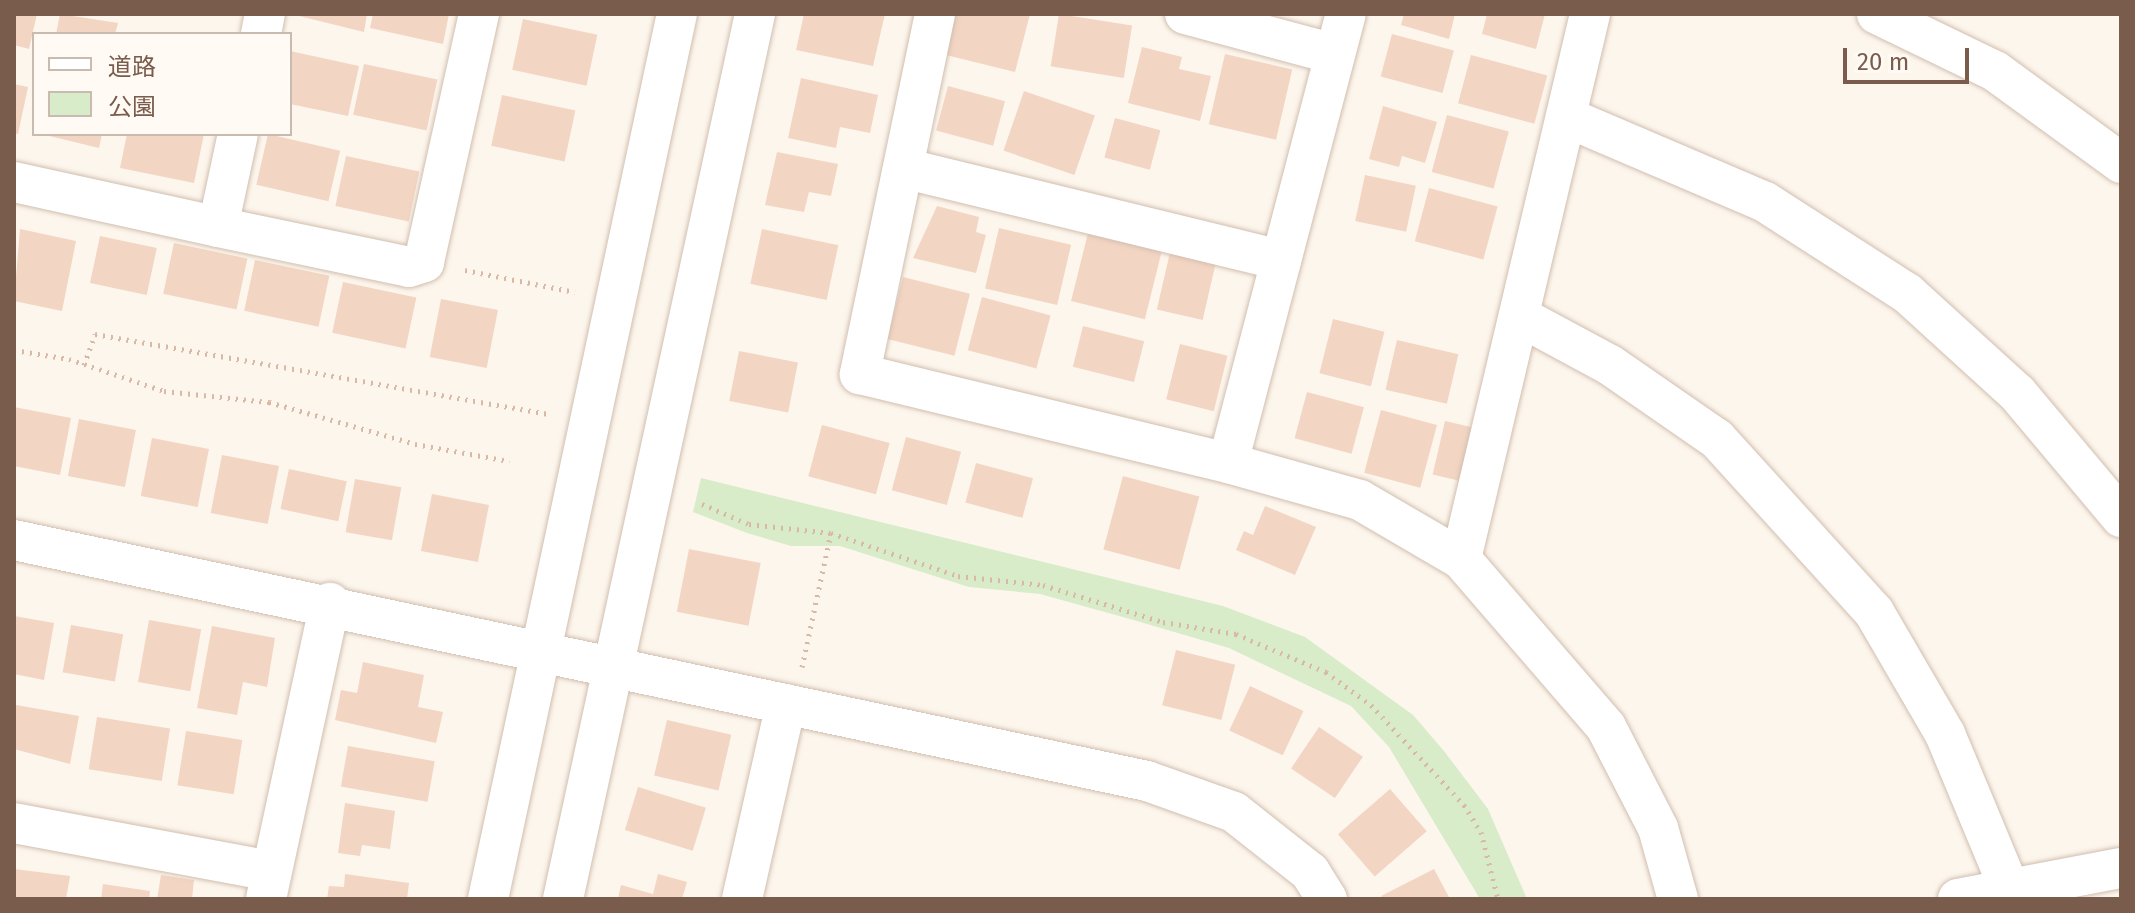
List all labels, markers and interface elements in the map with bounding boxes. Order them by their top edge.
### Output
legend [32,32,292,136]
scale bar [1847,32,1973,82]
text: 20 m [1857,48,1909,76]
text: 道路 [108,53,156,81]
text: 公園 [108,93,156,121]

